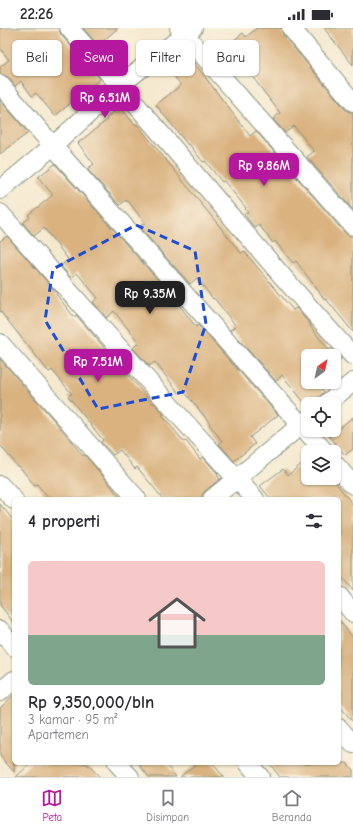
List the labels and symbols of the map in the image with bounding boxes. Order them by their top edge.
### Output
pin: Rp 6.51M [64,85,146,119]
pin: Rp 9.86M [223,153,305,187]
pin: Rp 9.35M [109,281,191,315]
pin: Rp 7.51M [57,349,139,383]
north arrow [301,349,341,389]

